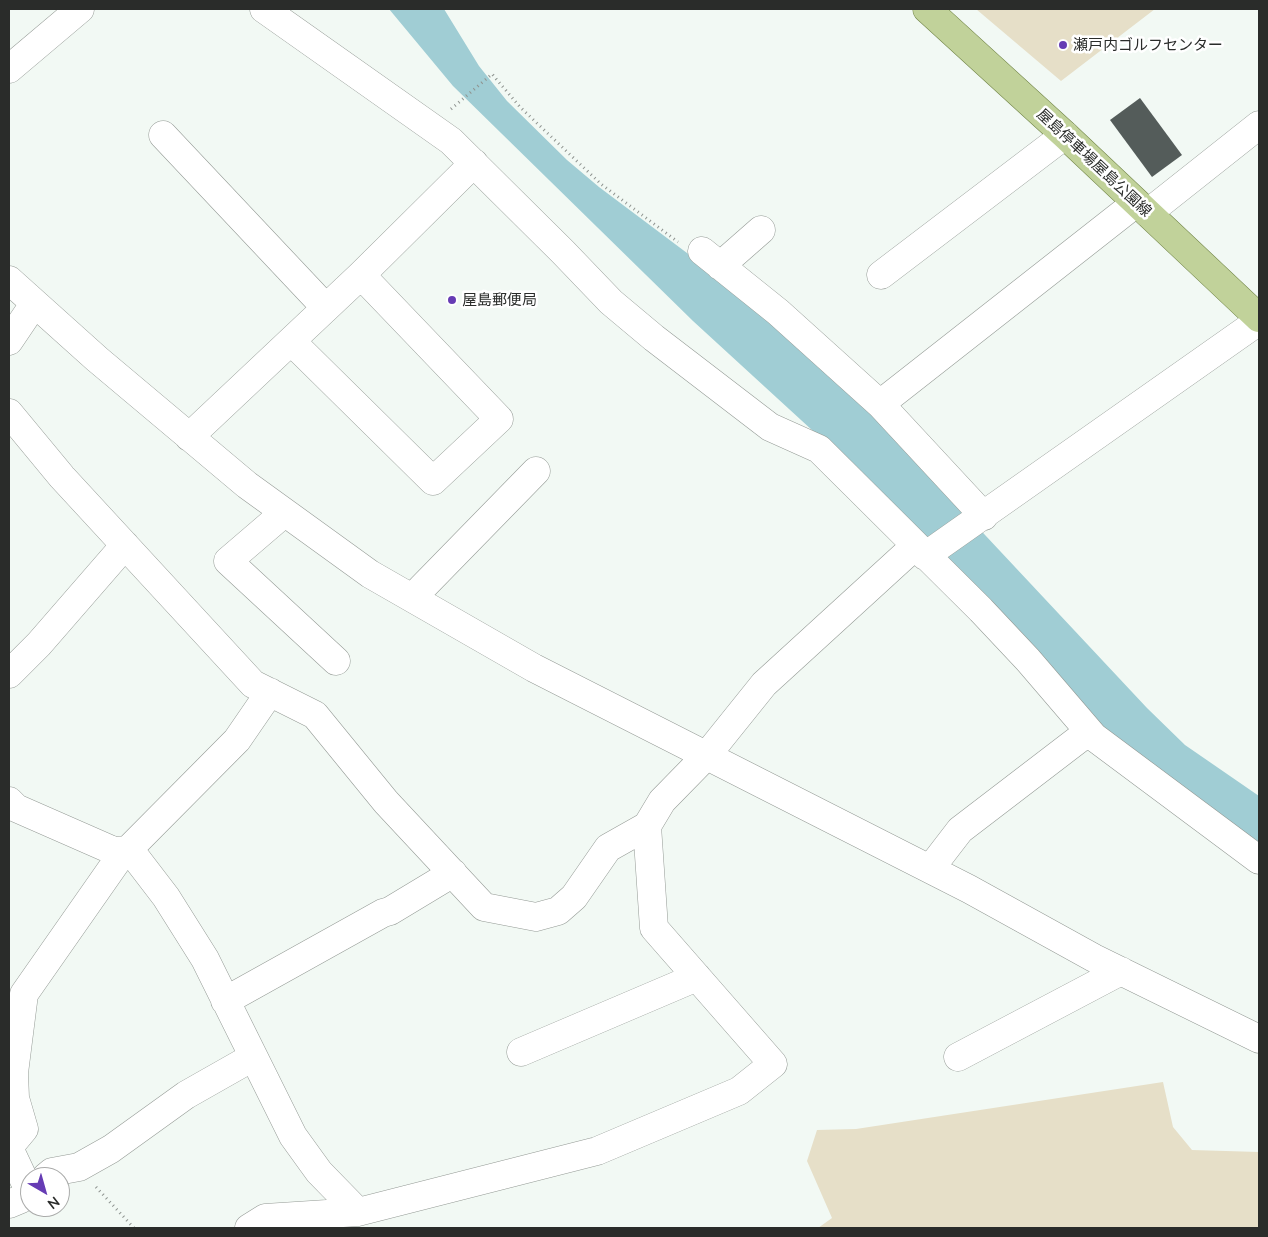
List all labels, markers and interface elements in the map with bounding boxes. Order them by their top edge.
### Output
place label: 瀬戸内ゴルフセンター [1073,36,1223,54]
marker: 瀬戸内ゴルフセンター [1057,39,1069,51]
street label: 屋島停車場屋島公園線 [1033,105,1155,221]
place label: 屋島郵便局 [462,291,537,309]
marker: 屋島郵便局 [446,294,458,306]
north arrow [20,1167,70,1217]
text: N [44,1193,63,1213]

